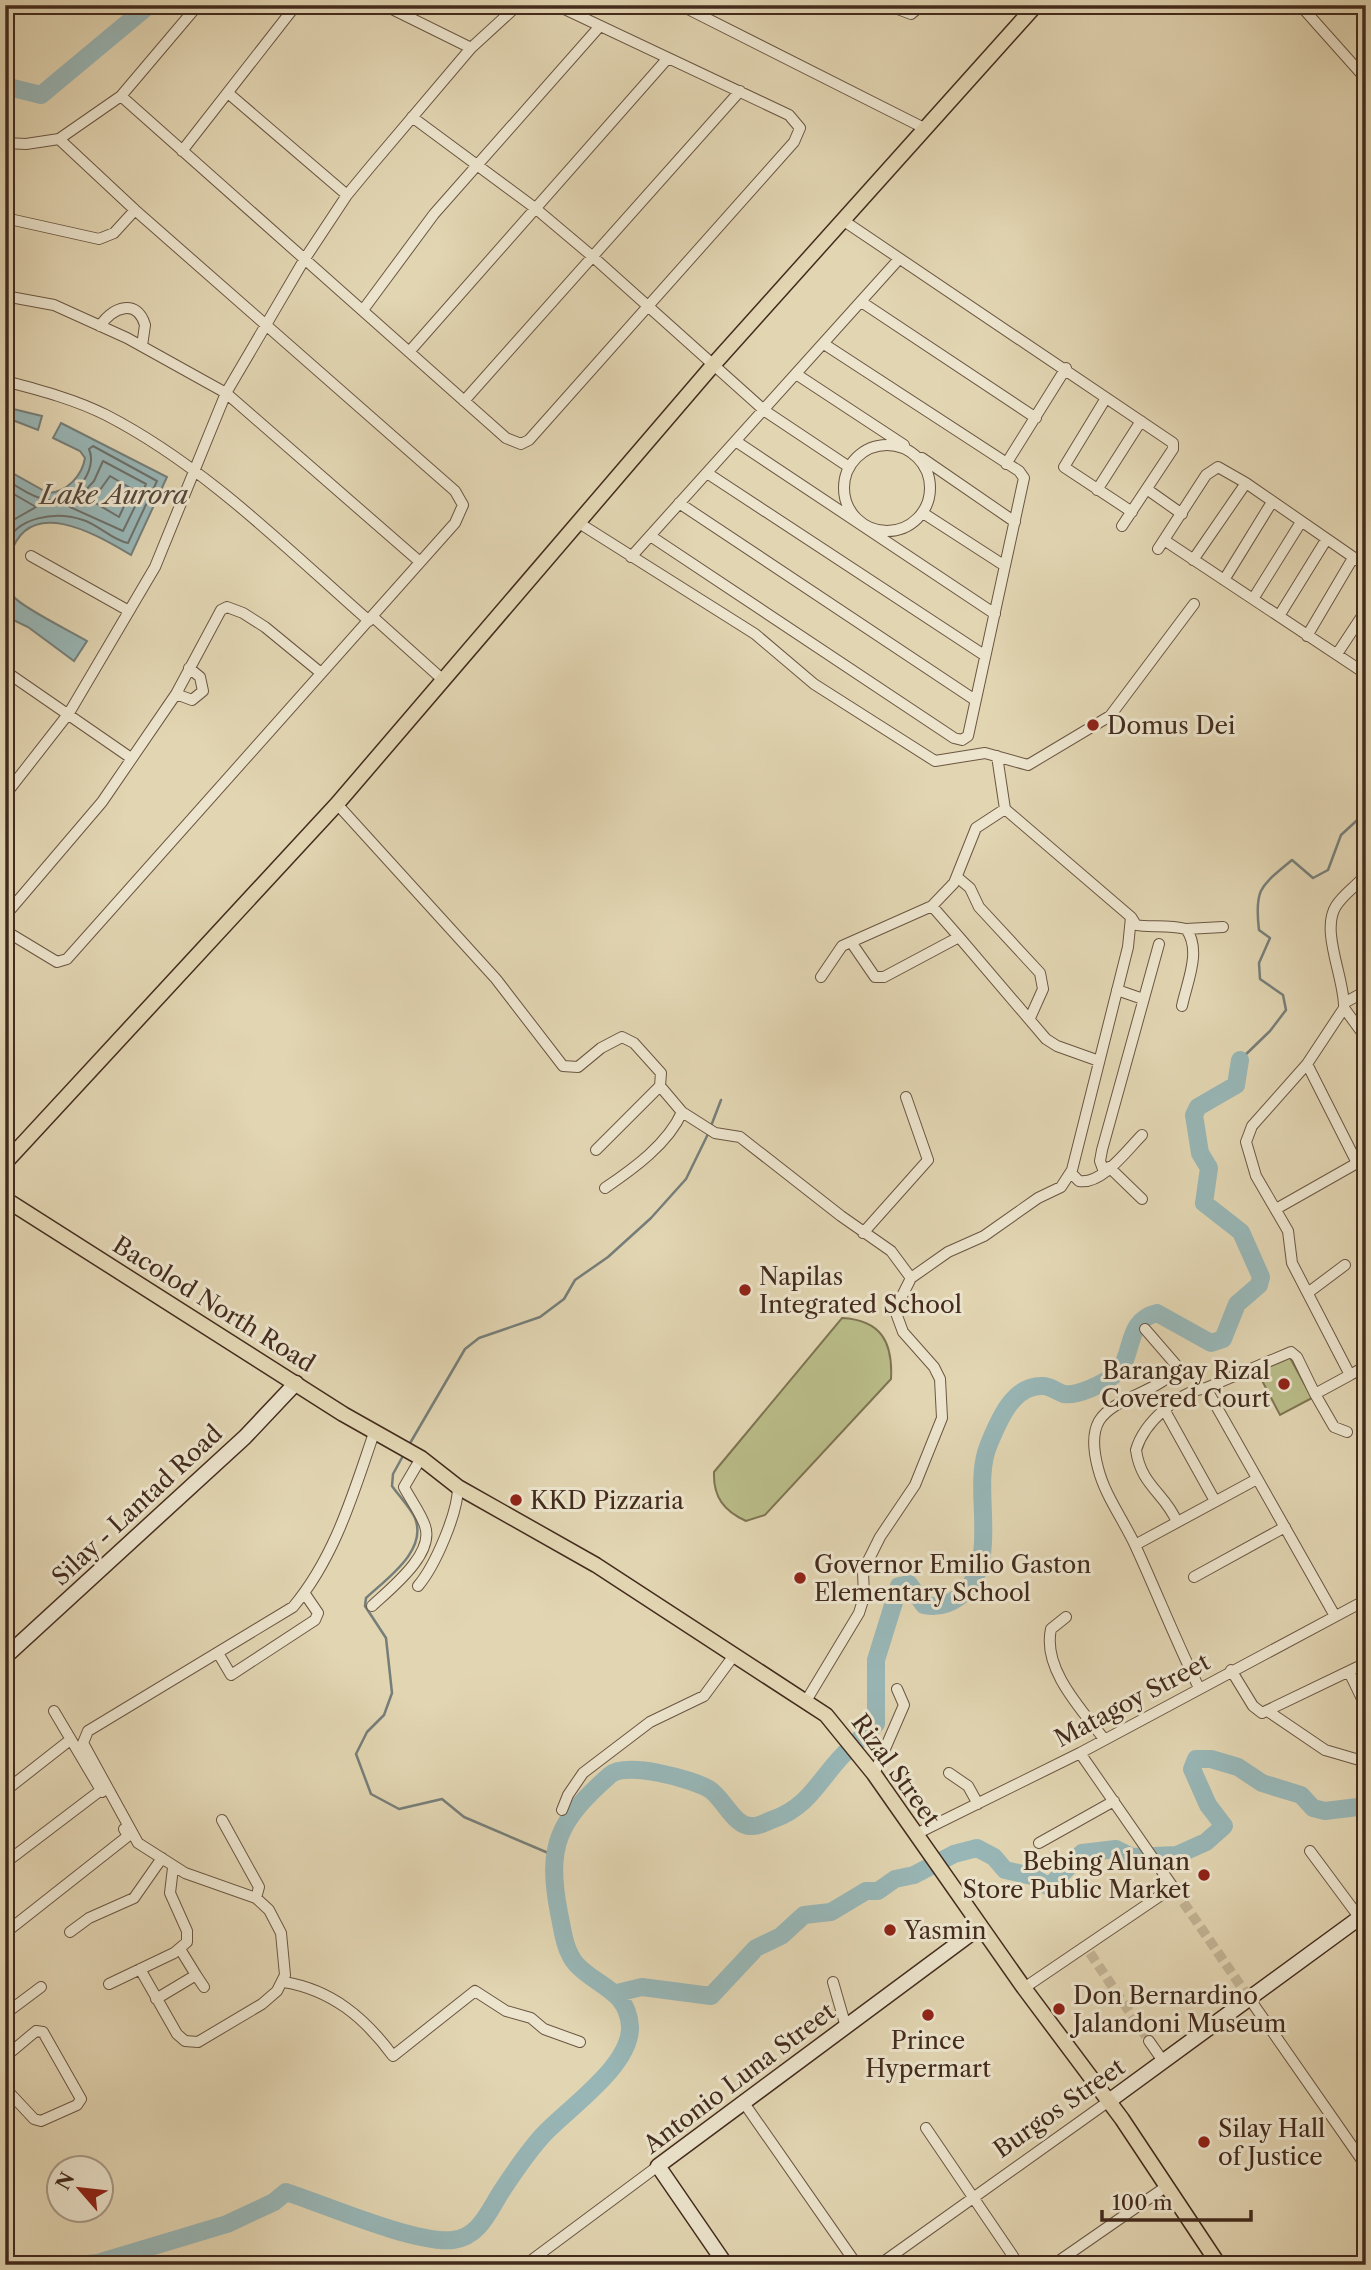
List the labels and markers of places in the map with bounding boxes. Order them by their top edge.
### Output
place label: Domus Dei [1107,711,1235,740]
marker: Domus Dei [1085,717,1101,733]
place label: Napilas Integrated School [759,1262,962,1319]
marker: Napilas Integrated School [737,1282,753,1298]
place label: Barangay Rizal Covered Court [1101,1356,1271,1413]
marker: Barangay Rizal Covered Court [1276,1376,1292,1392]
place label: KKD Pizzaria [530,1486,684,1515]
marker: KKD Pizzaria [508,1492,524,1508]
place label: Governor Emilio Gaston Elementary School [814,1550,1091,1607]
marker: Governor Emilio Gaston Elementary School [792,1570,808,1586]
place label: Bebing Alunan Store Public Market [963,1847,1191,1904]
marker: Bebing Alunan Store Public Market [1196,1867,1212,1883]
place label: Yasmin [903,1916,986,1945]
marker: Yasmin [882,1922,898,1938]
place label: Don Bernardino Jalandoni Museum [1069,1981,1286,2038]
marker: Don Bernardino Jalandoni Museum [1051,2001,1067,2017]
marker: Prince Hypermart [920,2007,936,2023]
place label: Prince Hypermart [865,2026,991,2083]
place label: Silay Hall of Justice [1218,2114,1325,2171]
marker: Silay Hall of Justice [1196,2134,1212,2150]

